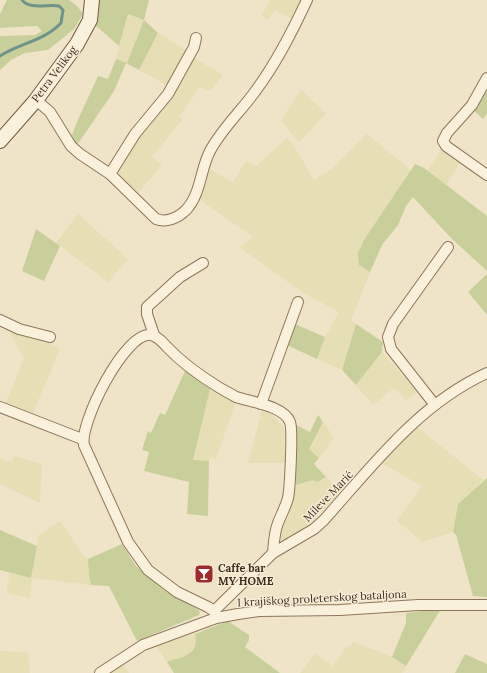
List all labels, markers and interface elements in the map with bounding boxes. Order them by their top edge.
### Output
street label: Petra Velikog [28,42,80,105]
street label: Mileve Marić [300,467,356,525]
place label: Caffe bar MY HOME [218,561,274,588]
bar icon: Caffe bar MY HOME [193,563,215,585]
street label: I krajiškog proleterskog bataljona [237,587,407,609]

